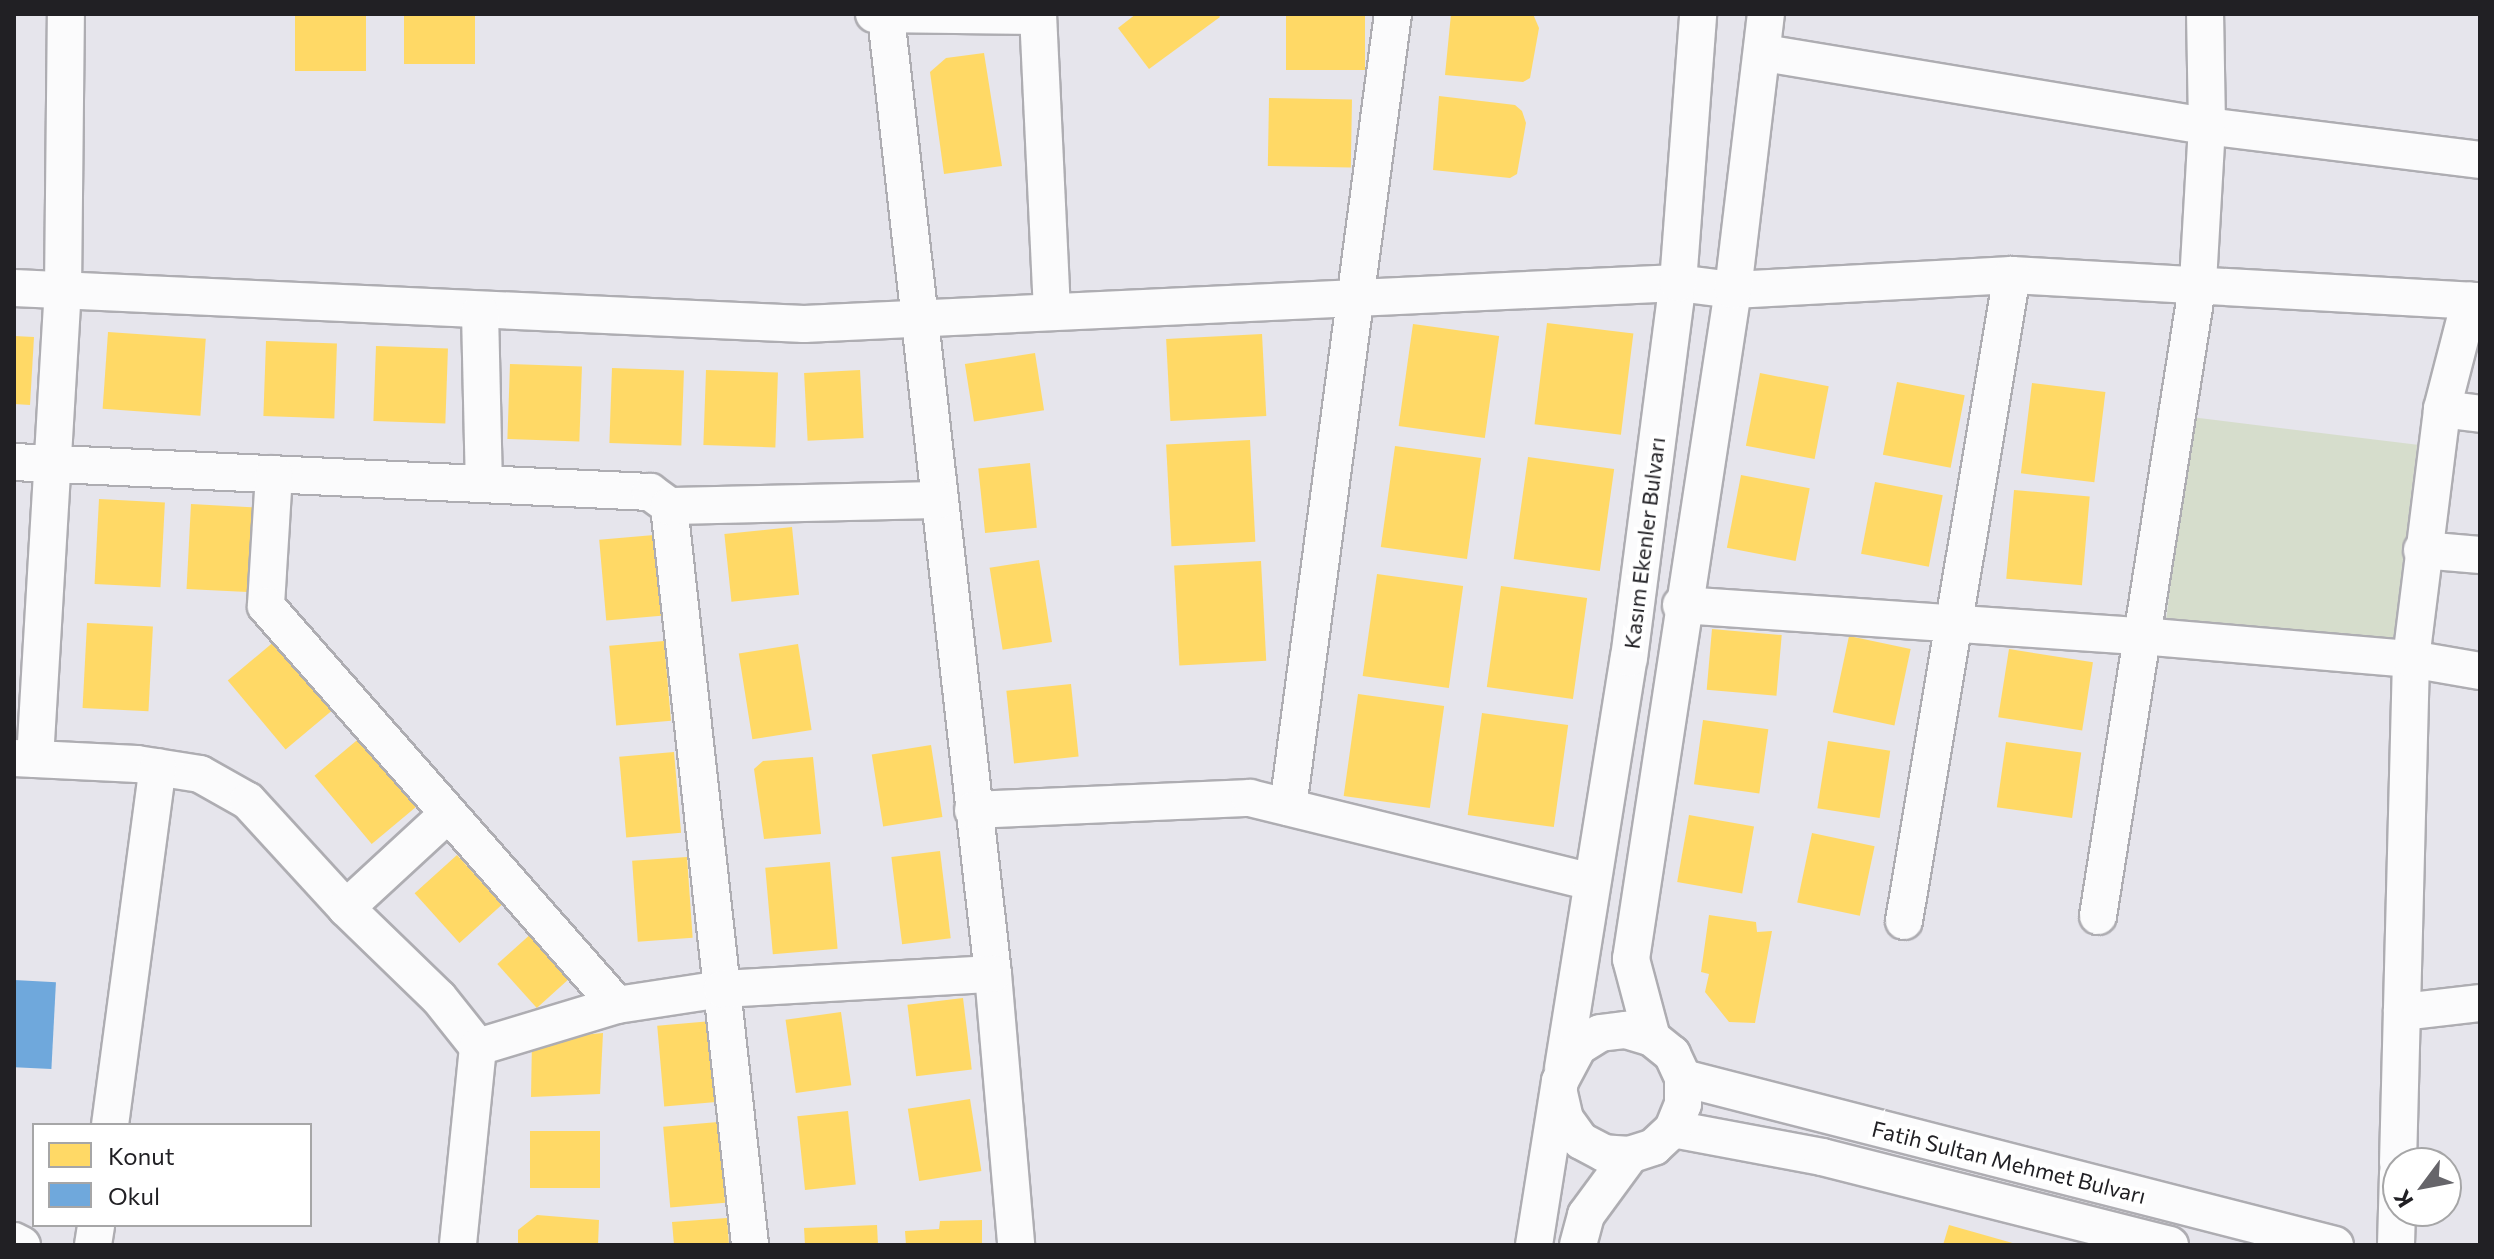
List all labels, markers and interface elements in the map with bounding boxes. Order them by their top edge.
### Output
street label: Kasım Ekenler Bulvarı [1618,436,1670,650]
street label: Fatih Sultan Mehmet Bulvarı [1869,1115,2149,1209]
legend [32,1123,312,1227]
text: Konut [108,1141,175,1170]
north arrow [2382,1147,2462,1227]
text: Okul [108,1181,160,1210]
text: K [2387,1185,2418,1213]

